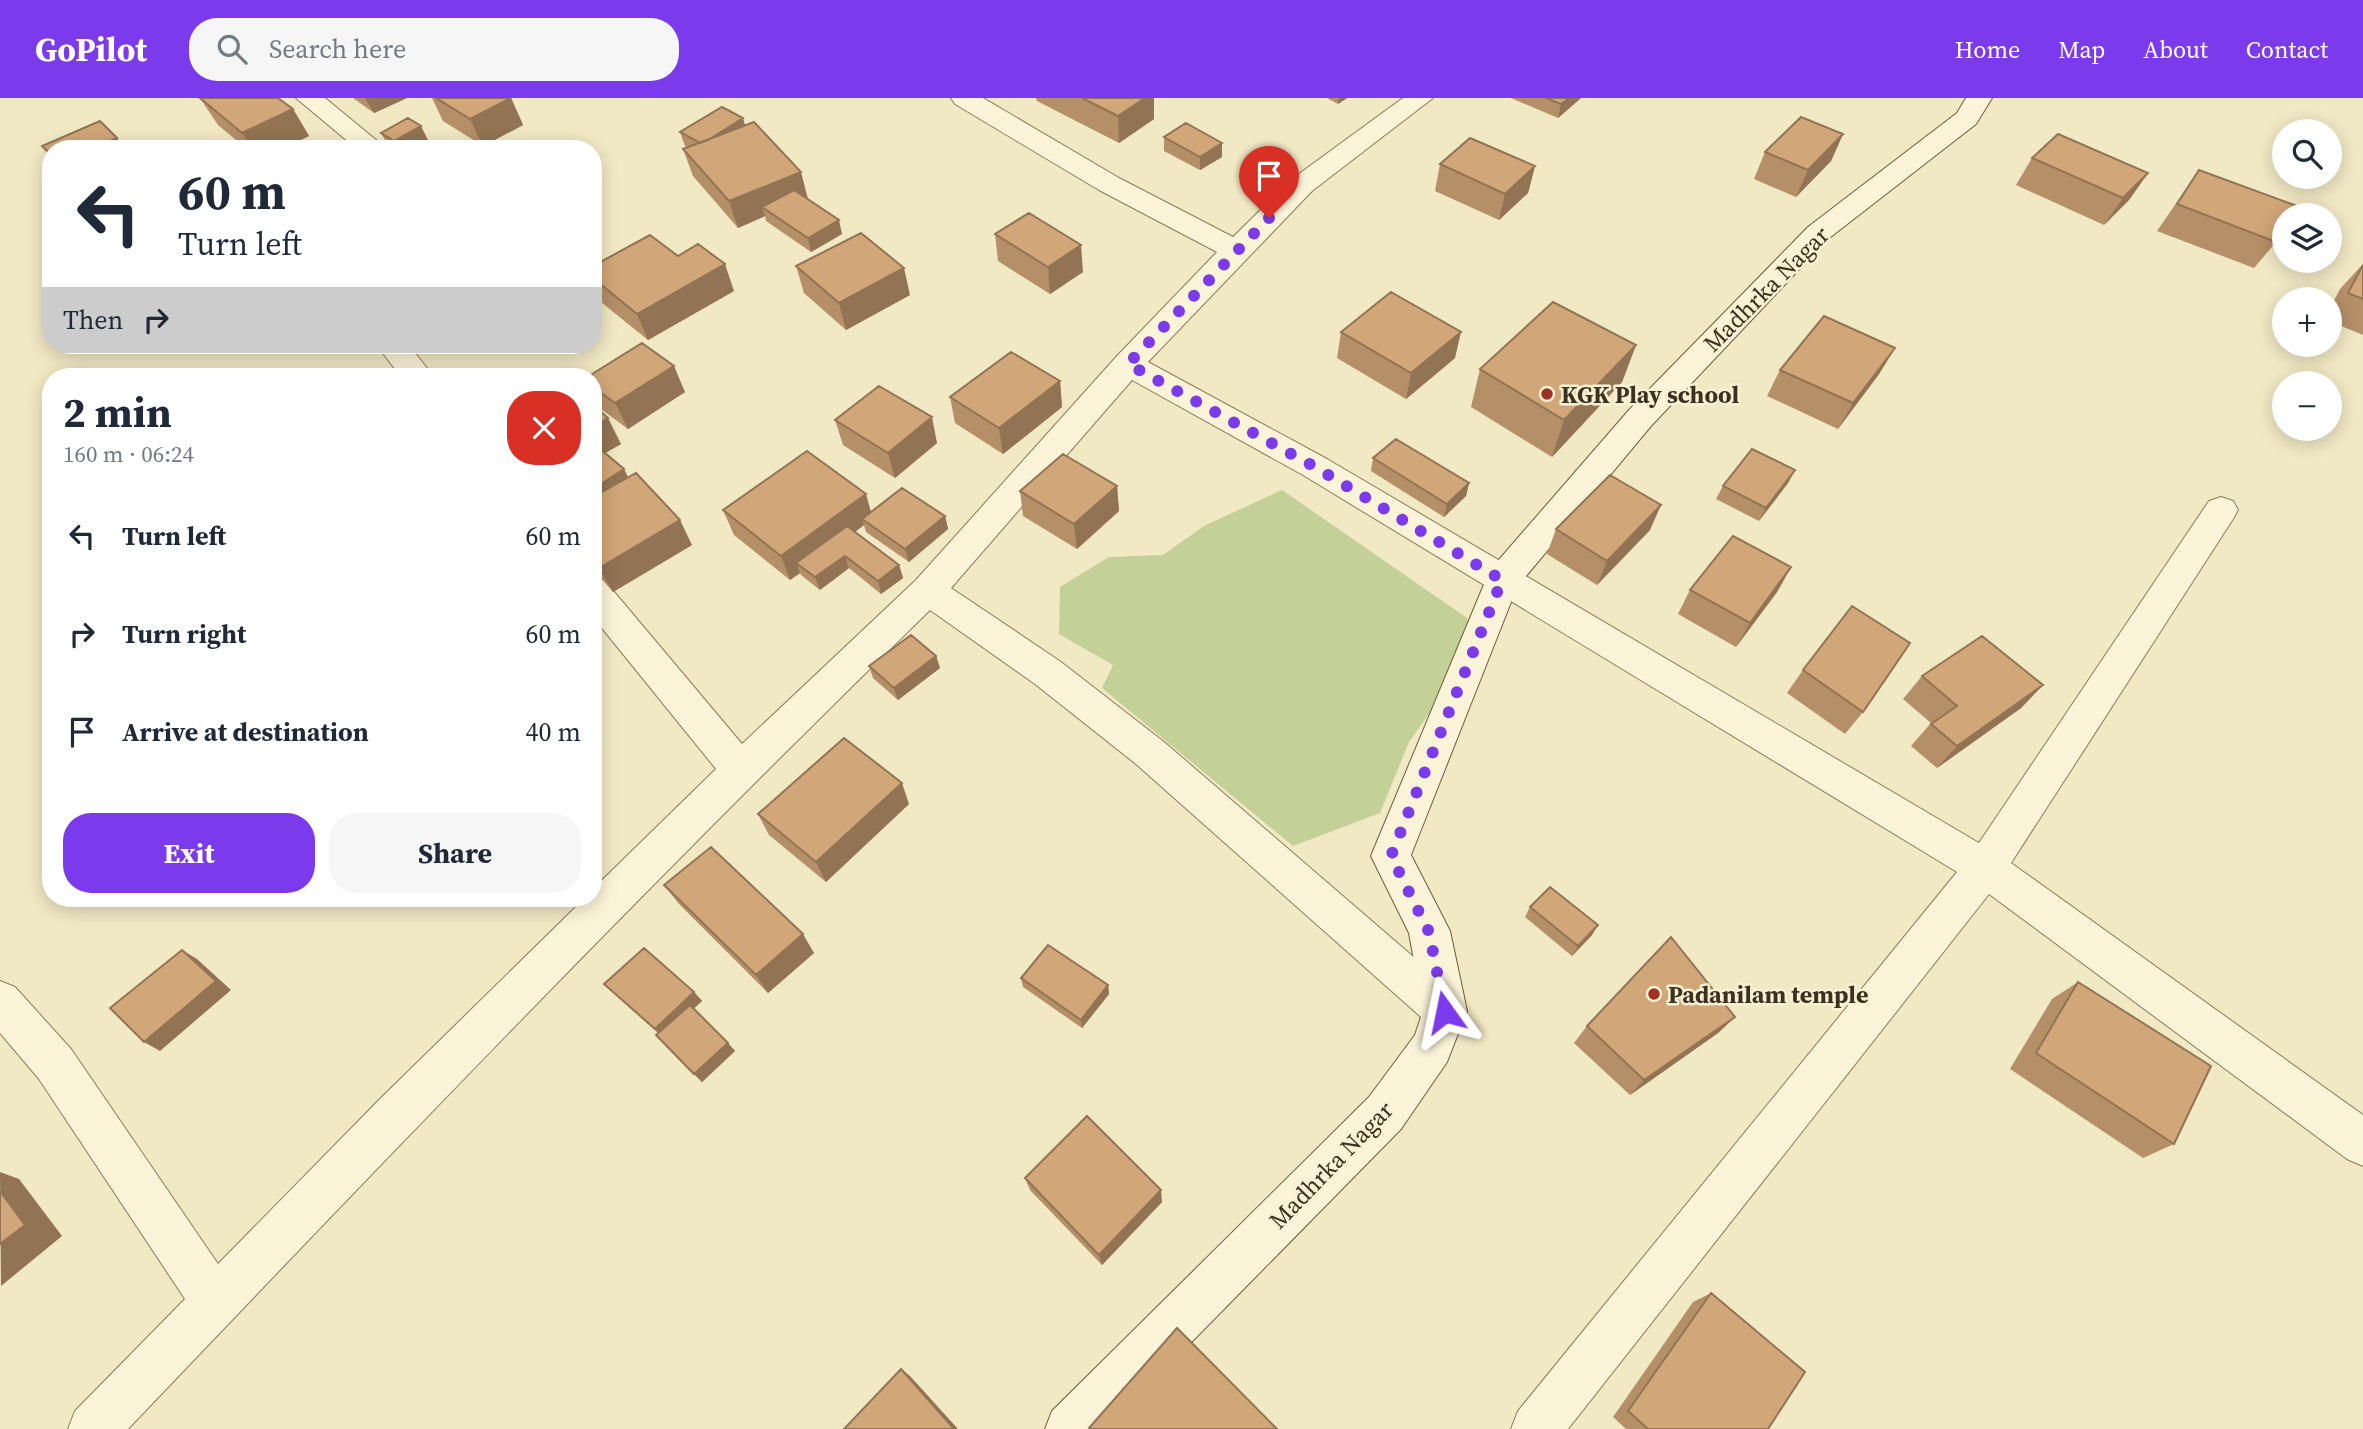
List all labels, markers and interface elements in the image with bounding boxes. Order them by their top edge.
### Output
search box [189,18,679,81]
text: GoPilot [35,27,147,72]
icon: search [213,30,251,68]
text: Search here [269,31,406,67]
text: Home [1955,33,2020,66]
text: Map [2058,33,2105,66]
text: About [2143,33,2208,66]
text: Contact [2246,33,2328,66]
map controls [2272,119,2342,441]
button: search [2272,119,2342,189]
pin [1239,146,1299,218]
icon: arrive [1250,157,1288,195]
text: 60 m [178,158,286,225]
icon: left [63,168,154,259]
button: layers [2272,203,2342,273]
street label: Madhrka Nagar [1696,219,1836,359]
text: Turn left [178,222,302,266]
button: + [2272,287,2342,357]
icon: right [137,301,175,339]
text: Then [63,302,123,338]
button: − [2272,371,2342,441]
place label: KGK Play school [1561,378,1740,411]
text: 2 min [63,383,172,441]
marker: KGK Play school [1539,386,1555,402]
button: close [507,391,581,465]
text: 160 m · 06:24 [63,438,194,470]
icon: left [63,517,101,555]
text: Turn left [122,518,226,554]
text: 60 m [526,518,581,554]
icon: right [63,615,101,653]
text: Turn right [122,616,246,652]
text: 60 m [526,616,581,652]
icon: arrive [63,713,101,751]
text: Arrive at destination [122,714,369,750]
text: 40 m [526,714,581,750]
button: Exit [63,813,315,893]
button: Share [329,813,581,893]
position arrow [1408,975,1482,1049]
place label: Padanilam temple [1668,978,1869,1011]
marker: Padanilam temple [1646,986,1662,1002]
street label: Madhrka Nagar [1262,1094,1400,1236]

